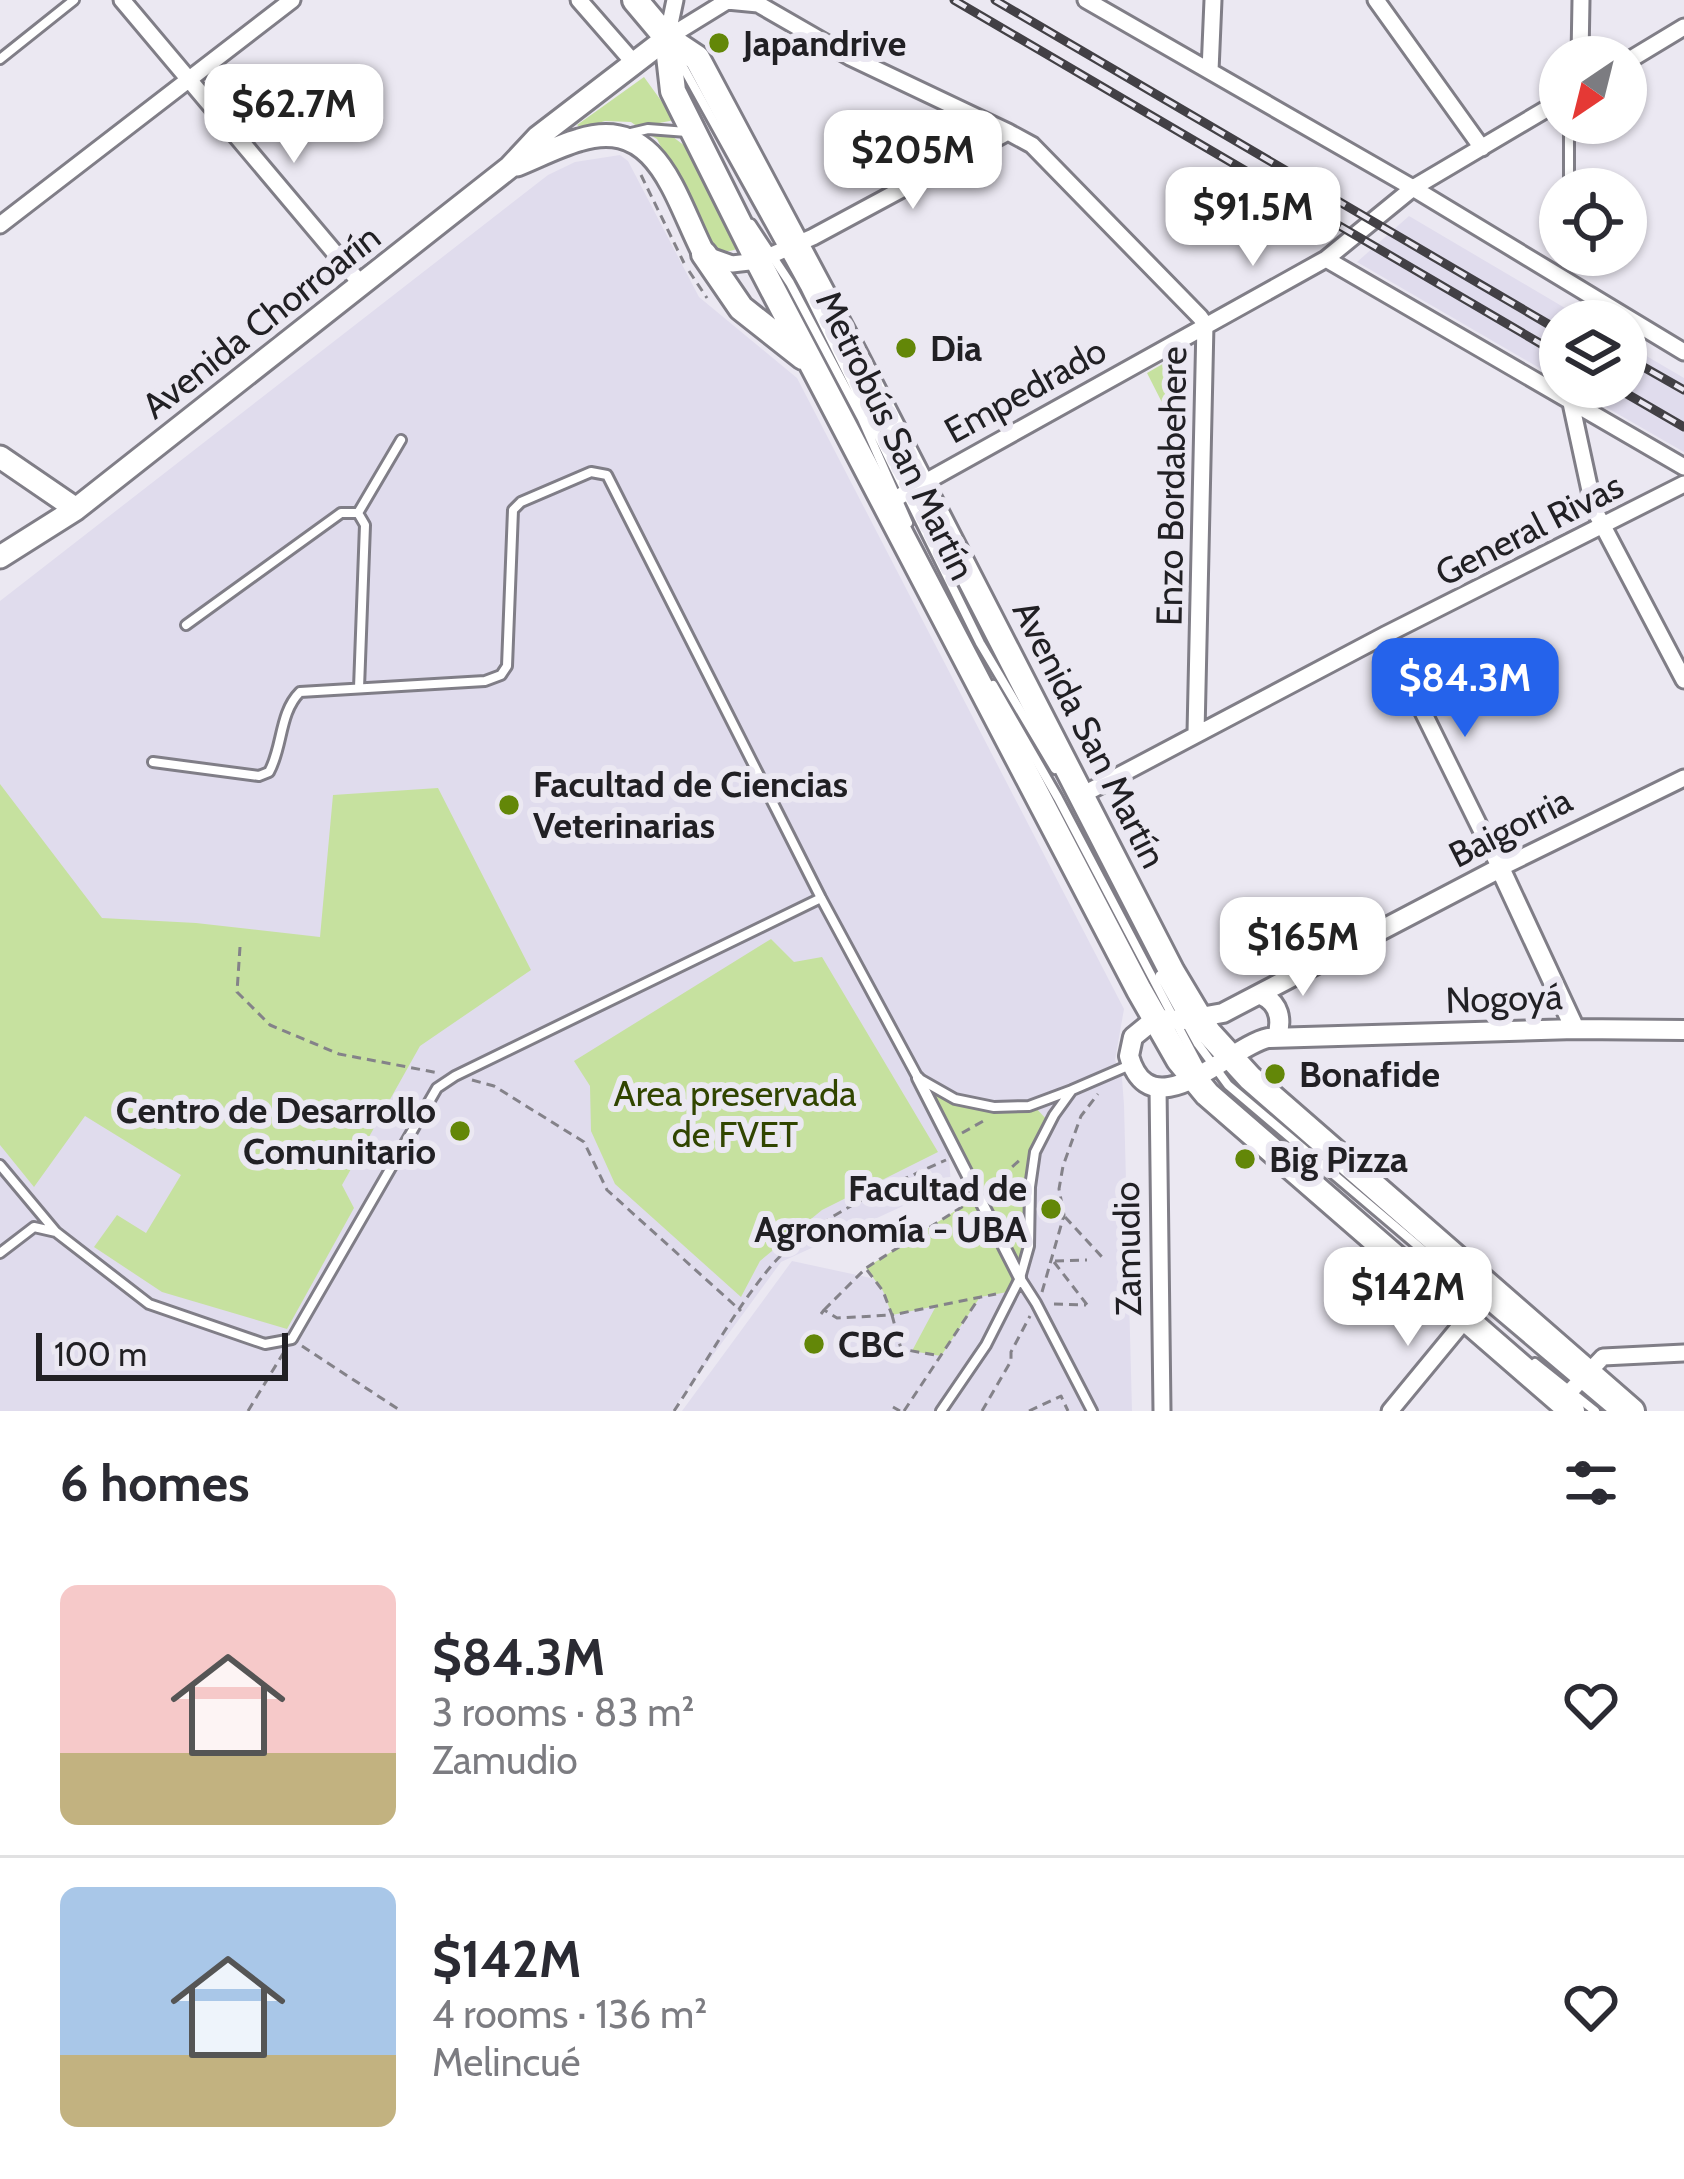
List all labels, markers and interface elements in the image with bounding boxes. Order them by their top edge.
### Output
place label: Japandrive [742,21,906,65]
marker: Japandrive [706,30,732,56]
north arrow [1539,36,1647,144]
map controls [1539,36,1647,408]
pin: $62.7M [196,64,392,166]
text: $62.7M [231,79,357,127]
pin: $205M [829,110,997,212]
text: $205M [851,125,975,173]
pin: $91.5M [1155,167,1351,269]
button: locate [1539,168,1647,276]
text: $91.5M [1192,182,1314,230]
street label: Avenida Chorroarín [133,214,389,428]
street label: Metrobús San Martín [807,283,985,587]
button: layers [1539,300,1647,408]
place label: Dia [930,326,982,370]
street label: Empedrado [937,328,1113,452]
marker: Dia [893,335,919,361]
street label: Enzo Bordabehere [1147,346,1195,626]
street label: General Rivas [1428,463,1630,595]
street label: Avenida San Martín [1004,593,1176,875]
pin: $84.3M [1367,638,1563,740]
text: $84.3M [1399,653,1531,701]
place label: Facultad de Ciencias Veterinarias [533,762,848,847]
street label: Baigorria [1441,777,1579,877]
marker: Facultad de Ciencias Veterinarias [496,792,522,818]
pin: $165M [1219,897,1387,999]
text: $165M [1247,912,1359,960]
street label: Nogoyá [1445,974,1563,1022]
place label: Bonafide [1299,1052,1440,1096]
marker: Bonafide [1262,1061,1288,1087]
park label: Area preservada de FVET [613,1071,857,1156]
place label: Centro de Desarrollo Comunitario [116,1088,436,1173]
marker: Centro de Desarrollo Comunitario [447,1118,473,1144]
place label: Big Pizza [1269,1137,1408,1181]
marker: Big Pizza [1232,1146,1258,1172]
place label: Facultad de Agronomía - UBA [754,1166,1027,1251]
street label: Zamudio [1104,1181,1150,1317]
marker: Facultad de Agronomía - UBA [1038,1196,1064,1222]
pin: $142M [1324,1247,1492,1349]
text: $142M [1351,1262,1465,1310]
place label: CBC [838,1322,904,1366]
scale bar [36,1327,288,1380]
marker: CBC [801,1331,827,1357]
text: 100 m [54,1334,147,1374]
icon: filters [1558,1450,1624,1516]
text: 6 homes [60,1452,249,1514]
text: $84.3M [432,1626,605,1688]
icon: home [156,1633,300,1777]
icon: heart [1558,1672,1624,1738]
text: 3 rooms · 83 m² [432,1688,694,1736]
text: Zamudio [432,1736,578,1784]
text: $142M [432,1928,582,1990]
icon: home [156,1935,300,2079]
icon: heart [1558,1974,1624,2040]
text: 4 rooms · 136 m² [432,1990,707,2038]
text: Melincué [432,2038,581,2086]

